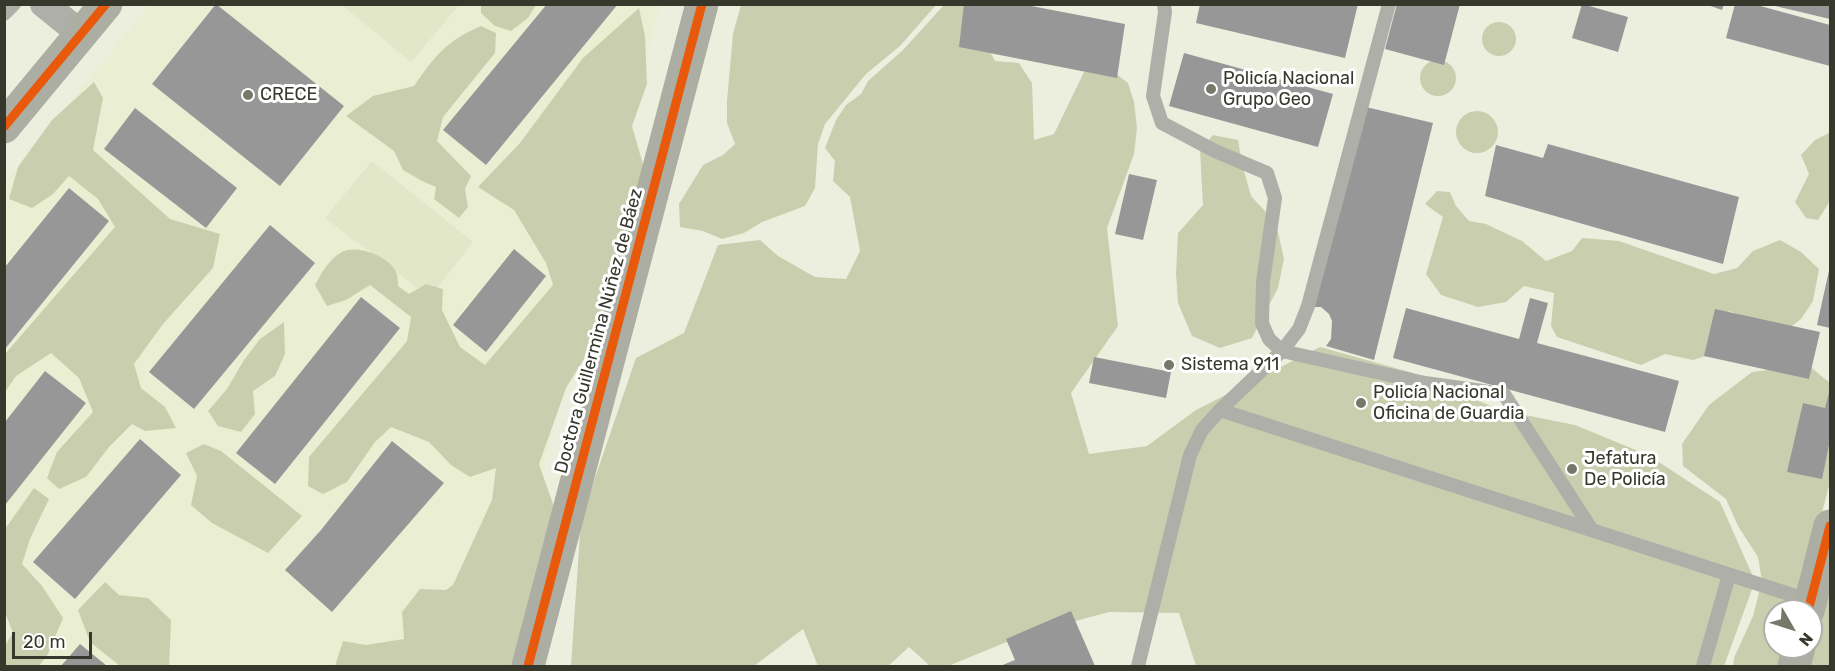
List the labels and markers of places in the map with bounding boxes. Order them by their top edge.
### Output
place label: Policía Nacional Grupo Geo [1223,68,1354,110]
marker: Policía Nacional Grupo Geo [1204,82,1218,96]
place label: CRECE [260,84,317,106]
marker: CRECE [241,88,255,102]
place label: Sistema 911 [1181,354,1279,376]
marker: Sistema 911 [1162,358,1176,372]
place label: Policía Nacional Oficina de Guardia [1373,382,1524,424]
marker: Policía Nacional Oficina de Guardia [1354,396,1368,410]
place label: Jefatura De Policía [1584,448,1666,490]
marker: Jefatura De Policía [1565,462,1579,476]

